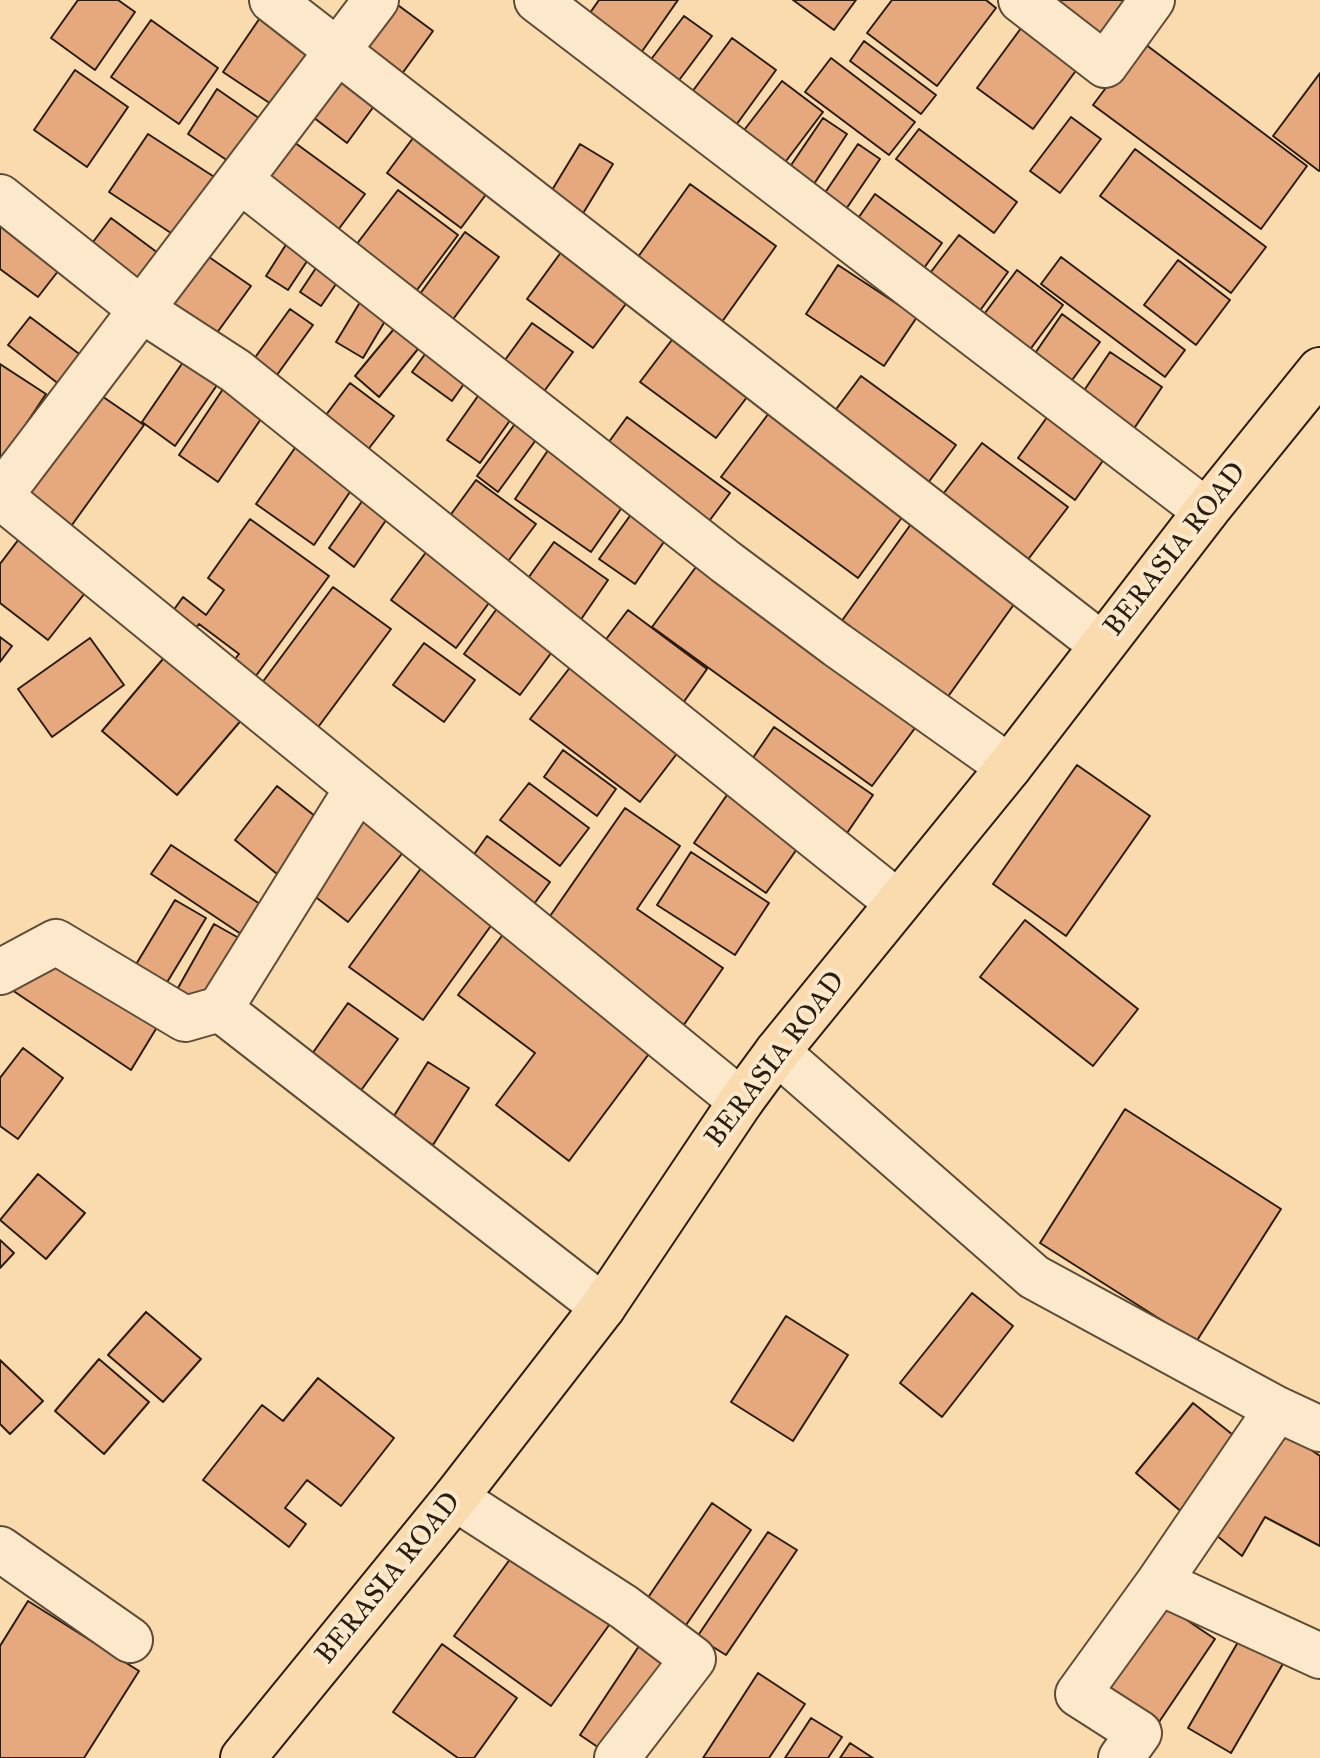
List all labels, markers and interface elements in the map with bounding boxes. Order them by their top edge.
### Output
street label: BERASIA ROAD [1098,457,1254,643]
street label: BERASIA ROAD [699,966,853,1154]
street label: BERASIA ROAD [310,1486,468,1672]

